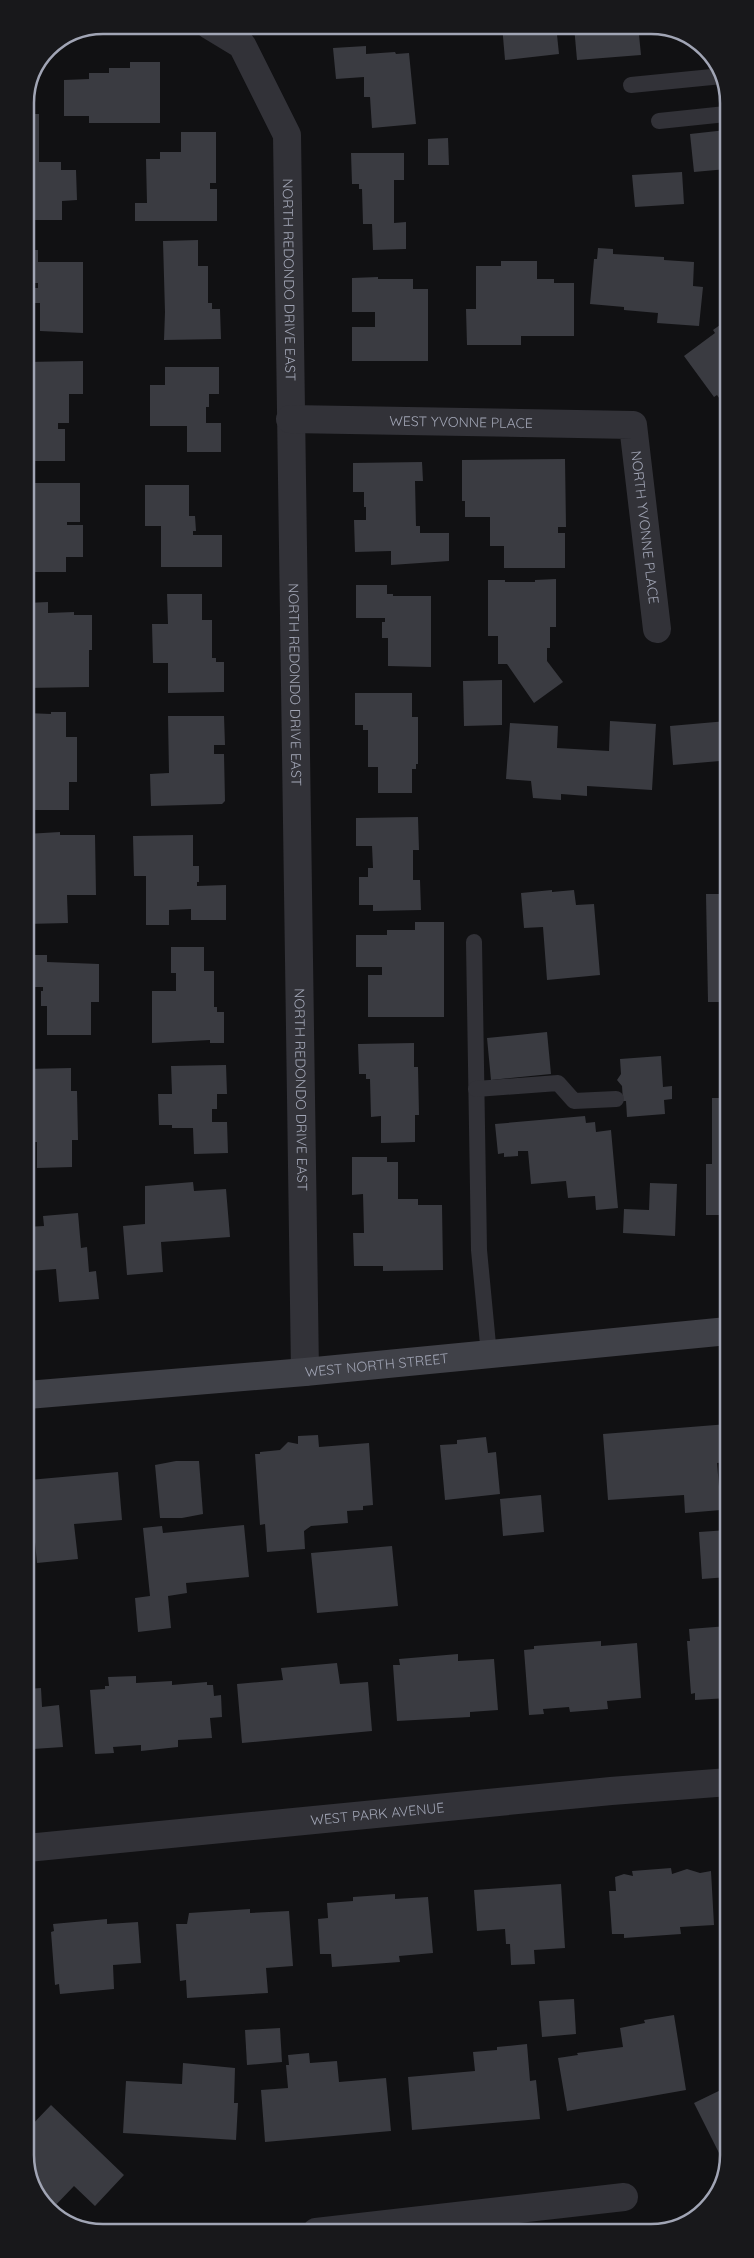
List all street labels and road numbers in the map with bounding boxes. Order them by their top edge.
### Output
street label: NORTH REDONDO DRIVE EAST [279,178,300,381]
street label: WEST YVONNE PLACE [389,412,533,432]
street label: NORTH YVONNE PLACE [627,450,663,605]
street label: NORTH REDONDO DRIVE EAST [285,583,305,786]
street label: NORTH REDONDO DRIVE EAST [290,988,311,1191]
street label: WEST NORTH STREET [304,1349,449,1381]
street label: WEST PARK AVENUE [310,1798,445,1829]

